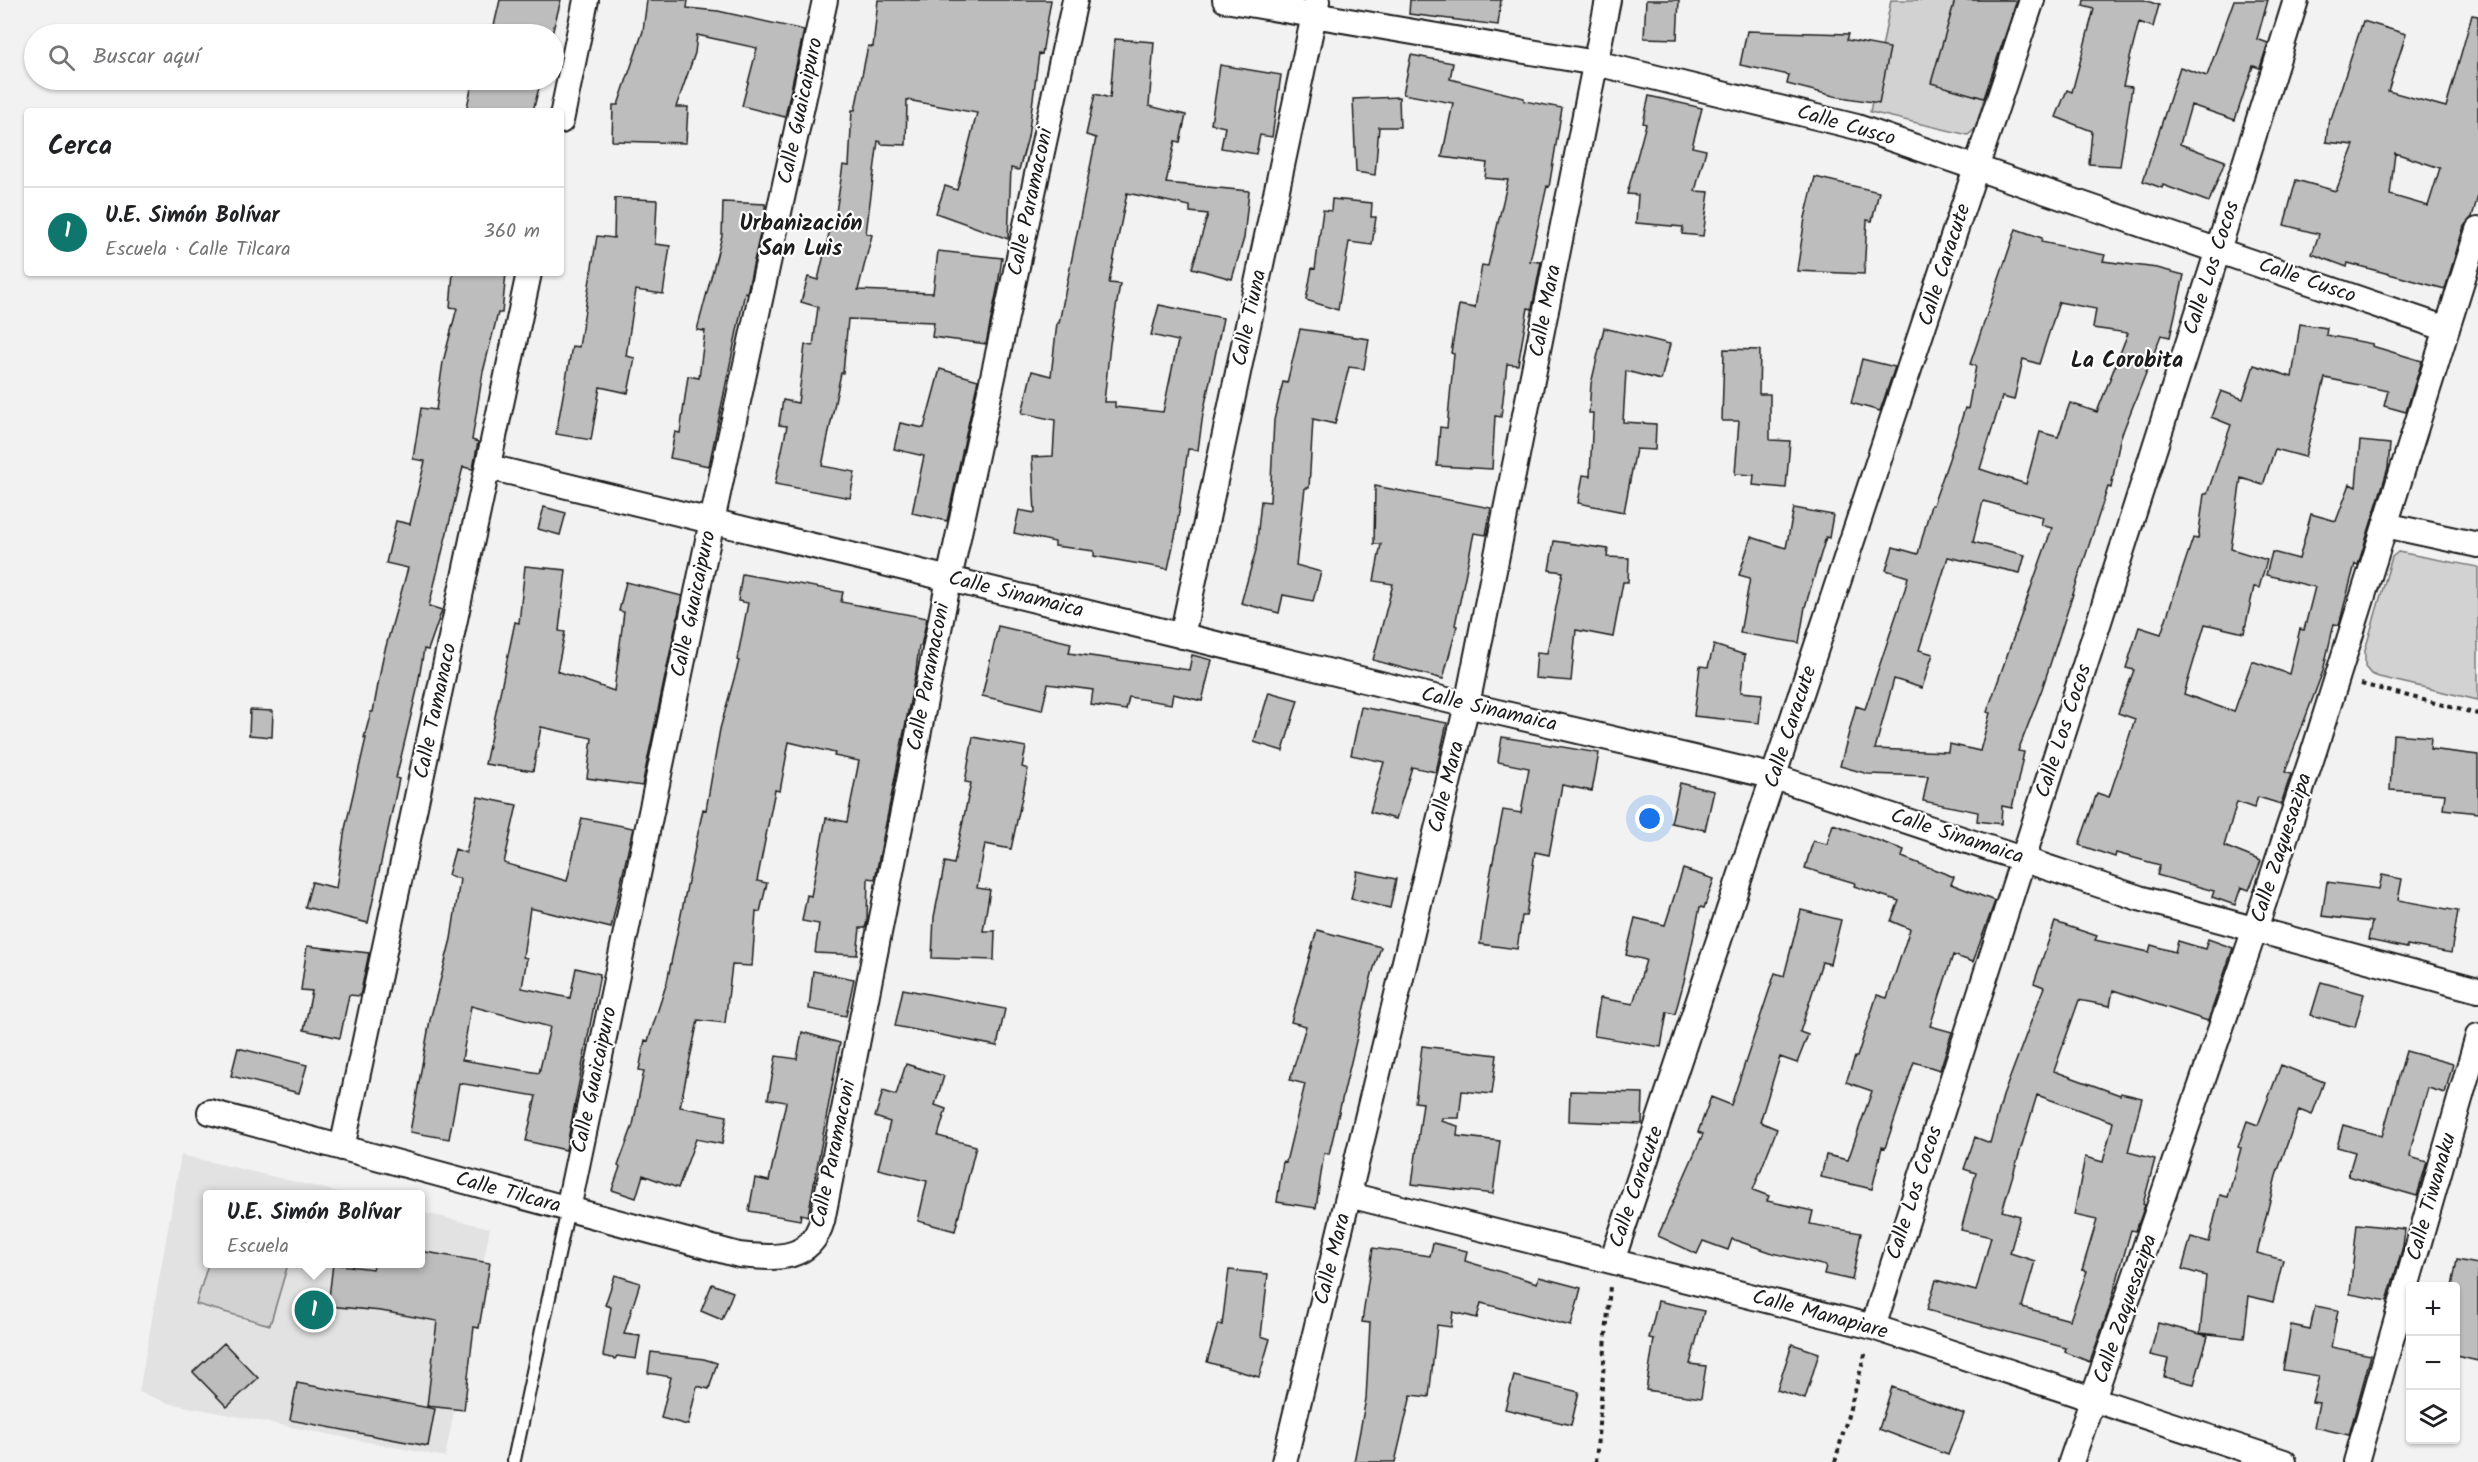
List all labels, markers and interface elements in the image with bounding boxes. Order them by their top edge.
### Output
search box [24,24,564,90]
street label: Calle Guaicaipuro [769,35,833,187]
text: Buscar aquí [93,40,200,75]
icon: search [45,41,78,74]
street label: Calle Cusco [1793,96,1899,156]
street label: Calle Paramaconi [999,124,1063,279]
text: Cerca [48,126,112,168]
street label: Calle Los Cocos [2175,197,2249,339]
text: U.E. Simón Bolívar [105,199,279,234]
street label: Calle Caracute [1910,199,1980,330]
district label: Urbanización San Luis [739,207,863,267]
text: 1 [64,216,71,248]
text: 360 m [484,216,540,248]
text: Escuela · Calle Tilcara [105,234,291,266]
street label: Calle Cusco [2254,249,2360,313]
street label: Calle Mara [1521,262,1571,360]
street label: Calle Tiuna [1224,267,1276,369]
district label: La Corobita [2071,344,2183,379]
street label: Calle Guaicaipuro [662,528,726,680]
street label: Calle Sinamaica [945,562,1087,628]
street label: Calle Paramaconi [898,599,960,754]
street label: Calle Tamanaco [406,640,466,782]
street label: Calle Los Cocos [2027,660,2101,802]
street label: Calle Caracute [1756,661,1826,792]
street label: Calle Sinamaica [1418,678,1560,742]
street label: Calle Mara [1420,737,1474,837]
street label: Calle Zaquesazipa [2242,769,2322,927]
street label: Calle Sinamaica [1886,800,2028,874]
your location [1635,804,1664,833]
street label: Calle Guaicaipuro [563,1004,627,1156]
street label: Calle Paramaconi [802,1076,866,1231]
street label: Calle Caracute [1601,1121,1673,1252]
street label: Calle Los Cocos [1878,1122,1952,1264]
street label: Calle Tiwanaku [2398,1129,2466,1265]
street label: Calle Tilcara [452,1163,564,1223]
popup [203,1190,425,1268]
text: U.E. Simón Bolívar [227,1196,401,1231]
street label: Calle Mara [1306,1209,1360,1309]
street label: Calle Zaquesazipa [2085,1230,2167,1388]
text: Escuela [227,1231,289,1263]
street label: Calle Manapiare [1748,1281,1892,1349]
map controls [2406,1282,2460,1444]
button: + [2406,1282,2460,1336]
pin: 1 [294,1288,334,1332]
button: − [2406,1336,2460,1390]
button: layers [2406,1390,2460,1444]

